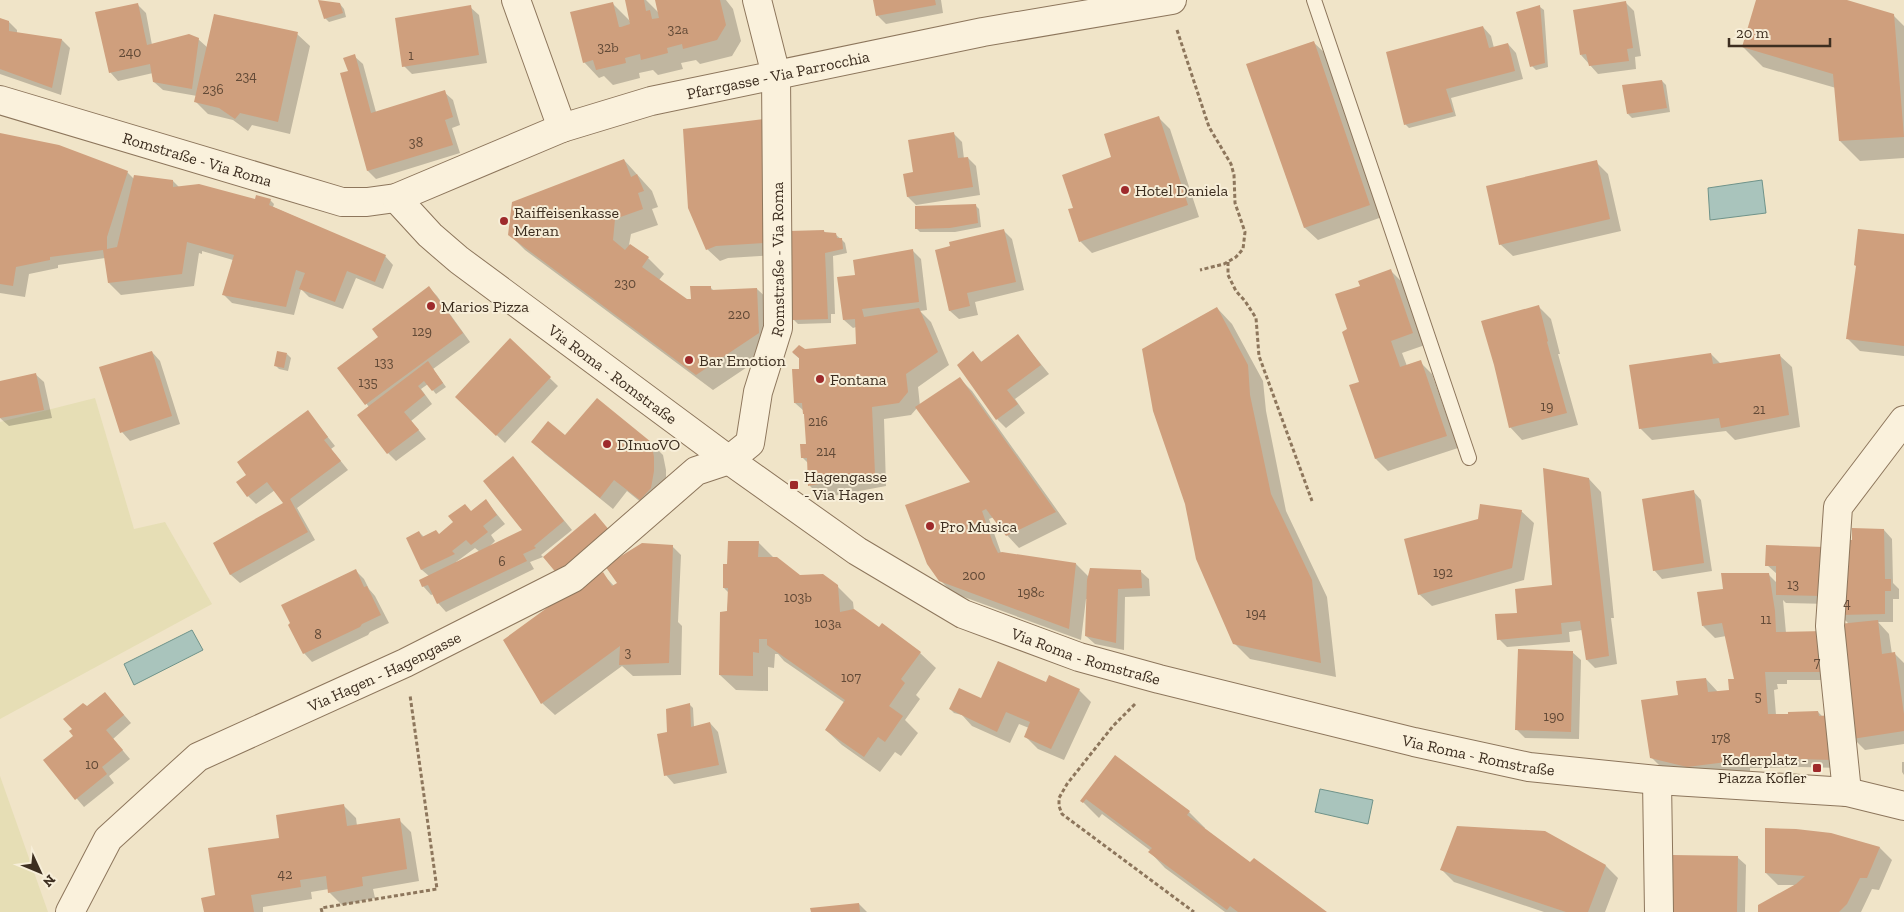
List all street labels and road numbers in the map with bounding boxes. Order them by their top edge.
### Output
street label: Pfarrgasse - Via Parrocchia [685,46,871,103]
street label: Romstraße - Via Roma [121,128,275,190]
street label: Romstraße - Via Roma [766,181,787,339]
street label: Via Roma - Romstraße [544,320,681,428]
street label: Via Roma - Romstraße [1008,623,1163,688]
street label: Via Hagen - Hagengasse [304,627,464,716]
street label: Via Roma - Romstraße [1399,730,1556,779]

